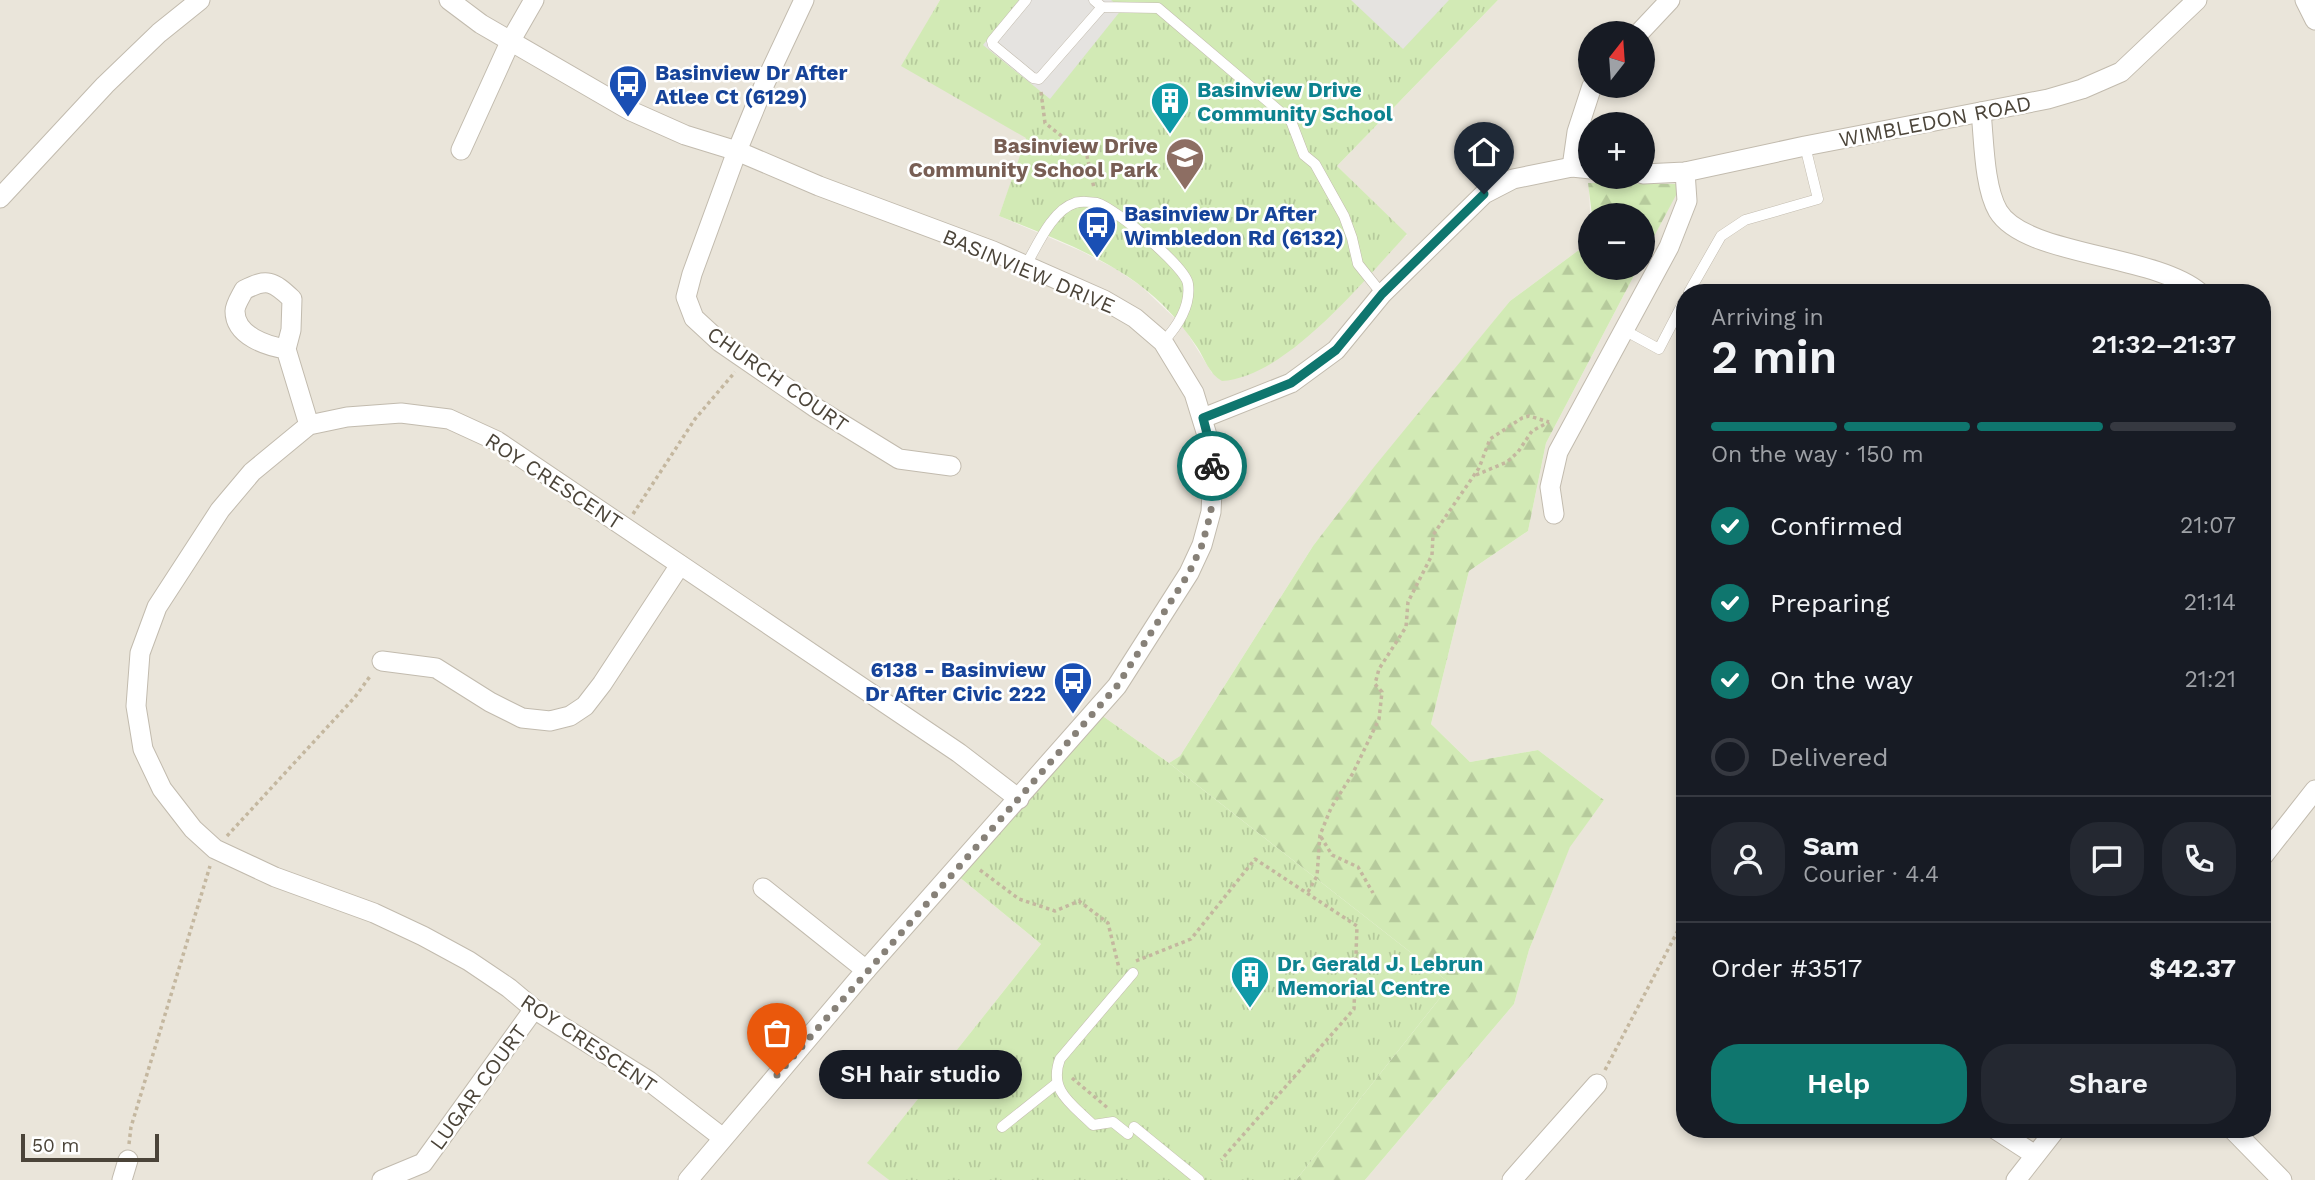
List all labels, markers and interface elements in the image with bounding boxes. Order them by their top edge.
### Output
north arrow [1578,21,1656,98]
map controls [1578,21,1655,280]
place label: Basinview Dr After Atlee Ct (6129) [655,60,847,109]
bus stop icon: Basinview Dr After Atlee Ct (6129) [607,63,649,118]
place label: Basinview Drive Community School [1197,77,1393,126]
building icon: Basinview Drive Community School [1149,80,1191,135]
street label: WIMBLEDON ROAD [1837,90,2033,152]
button: + [1578,112,1655,189]
pin [1454,122,1514,194]
place label: Basinview Drive Community School Park [908,133,1159,182]
icon: home [1465,133,1503,171]
school or university icon: Basinview Drive Community School Park [1164,136,1206,191]
place label: Basinview Dr After Wimbledon Rd (6132) [1124,201,1344,250]
button: − [1578,203,1655,280]
bus stop icon: Basinview Dr After Wimbledon Rd (6132) [1076,204,1118,259]
street label: BASINVIEW DRIVE [939,223,1119,319]
text: Arriving in [1711,304,1824,331]
street label: CHURCH COURT [703,321,854,437]
text: 21:32–21:37 [2091,329,2236,359]
text: 2 min [1711,330,1837,384]
street label: ROY CRESCENT [481,427,628,535]
courier [1177,431,1247,501]
text: On the way · 150 m [1711,441,1924,468]
icon: bike [1193,447,1231,485]
icon: check [1711,507,1749,545]
text: Confirmed [1770,511,1903,541]
text: 21:07 [2180,512,2236,539]
icon: check [1711,584,1749,622]
text: Preparing [1770,588,1890,618]
text: 21:14 [2184,589,2236,616]
place label: 6138 - Basinview Dr After Civic 222 [865,657,1046,706]
bus stop icon: 6138 - Basinview Dr After Civic 222 [1052,660,1094,715]
icon: check [1711,661,1749,699]
text: On the way [1770,665,1913,695]
text: 21:21 [2184,666,2236,693]
text: Delivered [1770,742,1889,772]
button: person [1711,822,1785,896]
button: chat [2070,822,2144,896]
button: phone [2162,822,2236,896]
text: Sam [1803,831,1859,861]
text: Courier · 4.4 [1803,861,1939,888]
place label: Dr. Gerald J. Lebrun Memorial Centre [1277,951,1483,1000]
text: Order #3517 [1711,953,1862,983]
text: $42.37 [2149,953,2236,983]
building icon: Dr. Gerald J. Lebrun Memorial Centre [1229,954,1271,1009]
street label: ROY CRESCENT [516,988,662,1098]
pin [747,1003,807,1075]
icon: bag [758,1014,796,1052]
street label: LUGAR COURT [424,1019,532,1154]
button: Help [1711,1044,1967,1124]
button: Share [1981,1044,2236,1124]
callout: SH hair studio [819,1050,1022,1100]
text: SH hair studio [840,1061,1001,1088]
scale bar [21,1131,159,1163]
text: 50 m [32,1134,79,1157]

